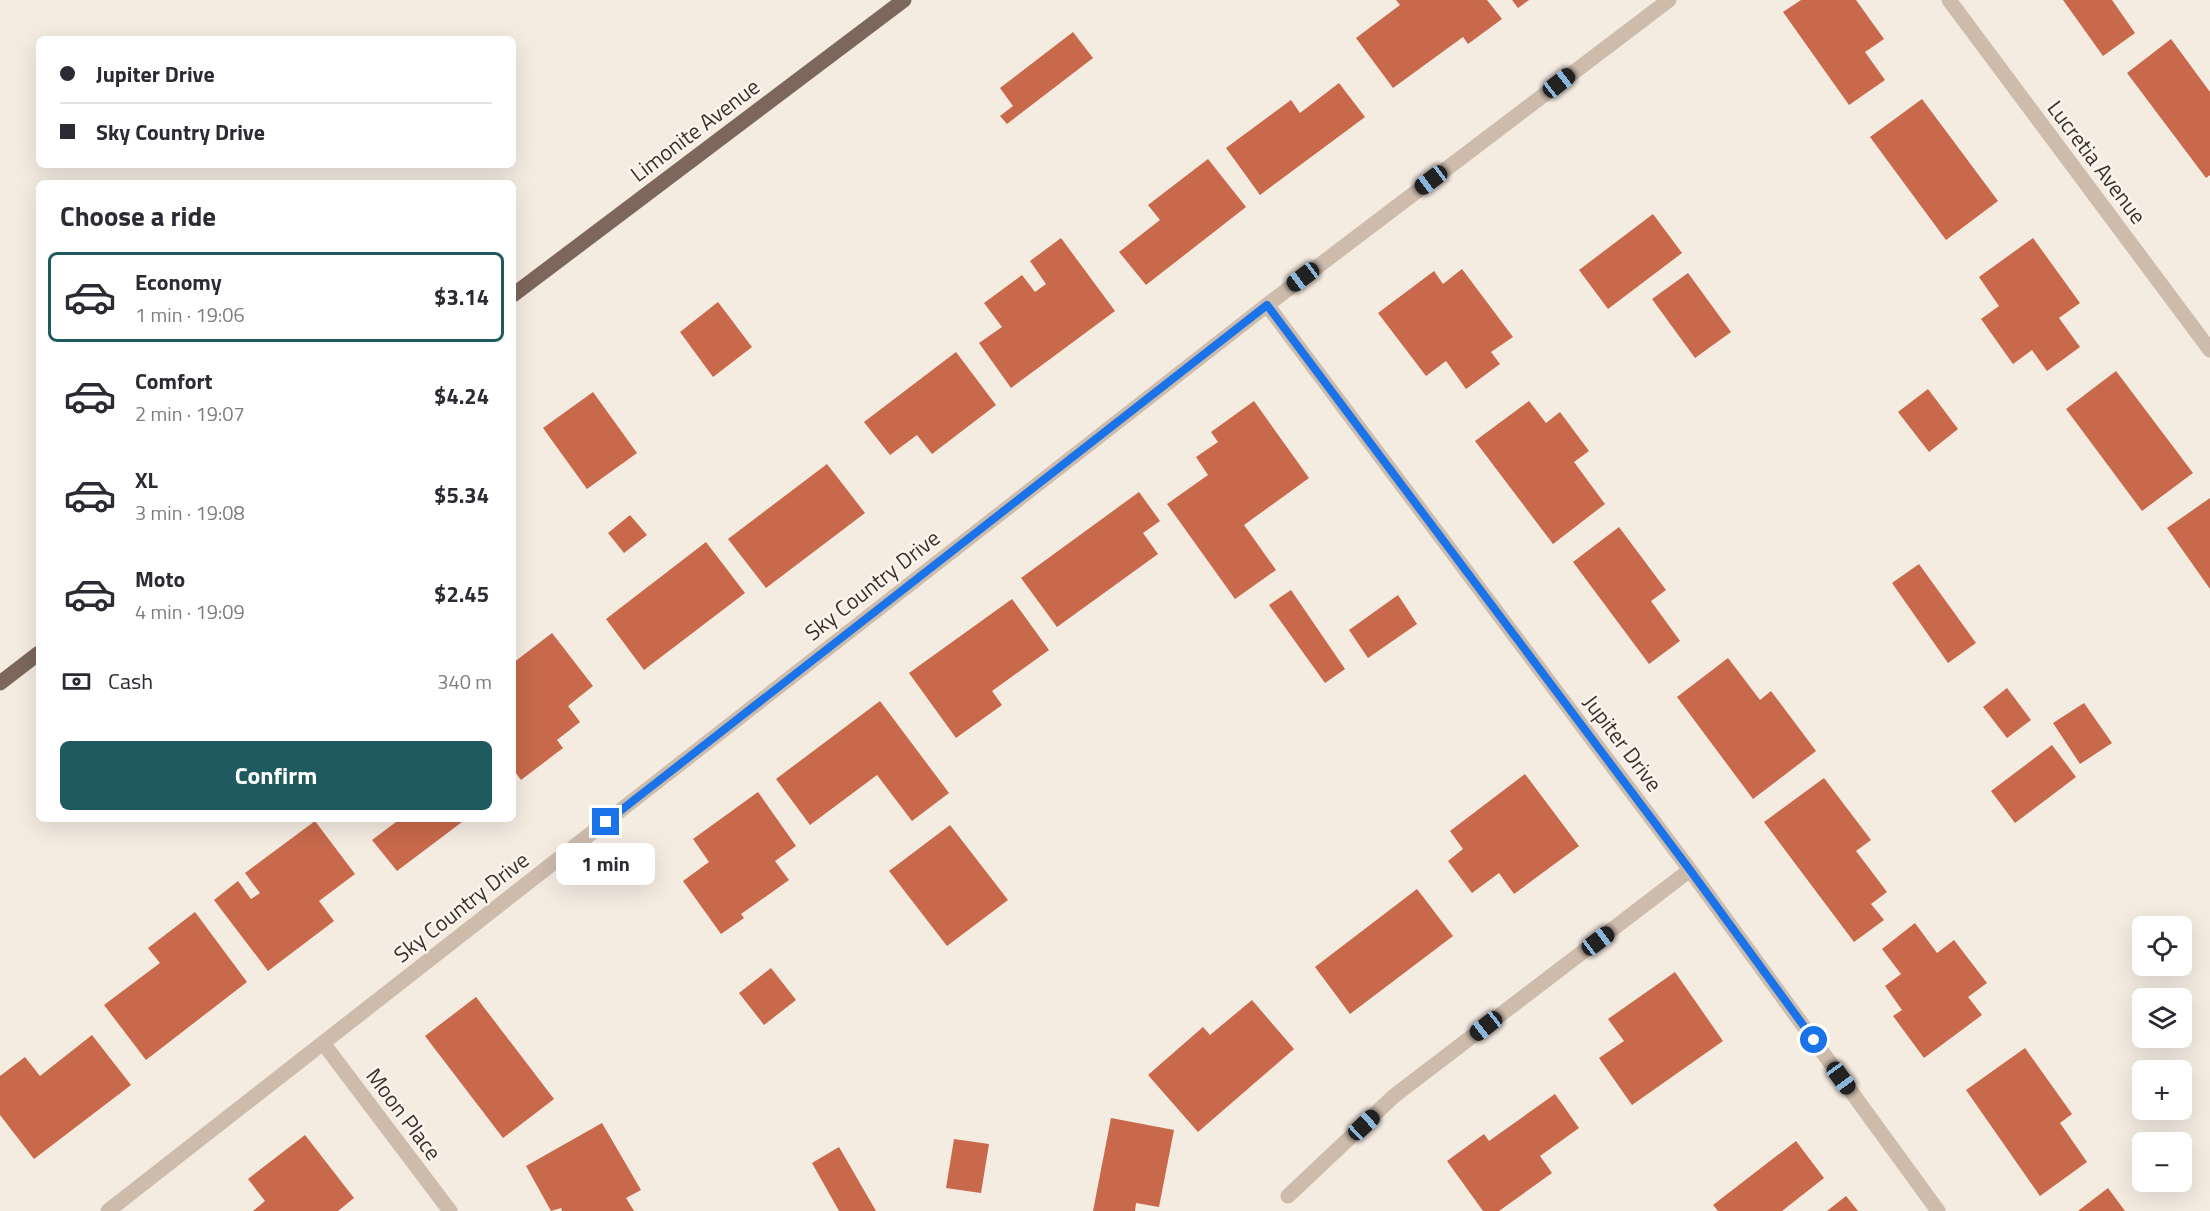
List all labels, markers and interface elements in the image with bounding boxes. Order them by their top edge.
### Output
text: Jupiter Drive [96,57,215,91]
car [1539,65,1579,101]
street label: Limonite Avenue [623,70,767,190]
street label: Lucretia Avenue [2039,93,2155,231]
text: Sky Country Drive [96,115,265,149]
car [1411,162,1451,198]
text: Choose a ride [60,195,216,236]
car [1283,259,1323,295]
text: Economy [135,265,222,299]
icon: car [63,270,117,324]
text: $3.14 [434,280,489,314]
text: 1 min · 19:06 [135,299,245,330]
text: Comfort [135,364,213,398]
icon: car [63,369,117,423]
text: $4.24 [434,379,489,413]
text: 2 min · 19:07 [135,398,245,429]
text: XL [135,463,158,497]
icon: car [63,468,117,522]
text: $5.34 [434,478,489,512]
text: 3 min · 19:08 [135,497,245,528]
street label: Sky Country Drive [797,521,947,649]
text: Moto [135,562,185,596]
icon: car [63,567,117,621]
text: $2.45 [434,577,489,611]
text: 4 min · 19:09 [135,596,245,627]
text: Cash [108,664,153,698]
icon: cash [60,665,93,698]
text: 340 m [437,666,492,697]
street label: Jupiter Drive [1575,687,1671,799]
button: Confirm [60,741,492,810]
route end [592,808,619,835]
street label: Sky Country Drive [386,843,536,971]
callout: 1 min [556,843,656,885]
text: 1 min [581,848,630,879]
map controls [2132,916,2192,1192]
button: locate [2132,916,2192,976]
car [1578,923,1618,959]
button: layers [2132,988,2192,1048]
car [1466,1008,1506,1044]
route start [1800,1026,1827,1053]
car [1823,1058,1859,1098]
button: + [2132,1060,2192,1120]
street label: Moon Place [358,1061,450,1167]
car [1345,1106,1383,1144]
button: − [2132,1132,2192,1192]

